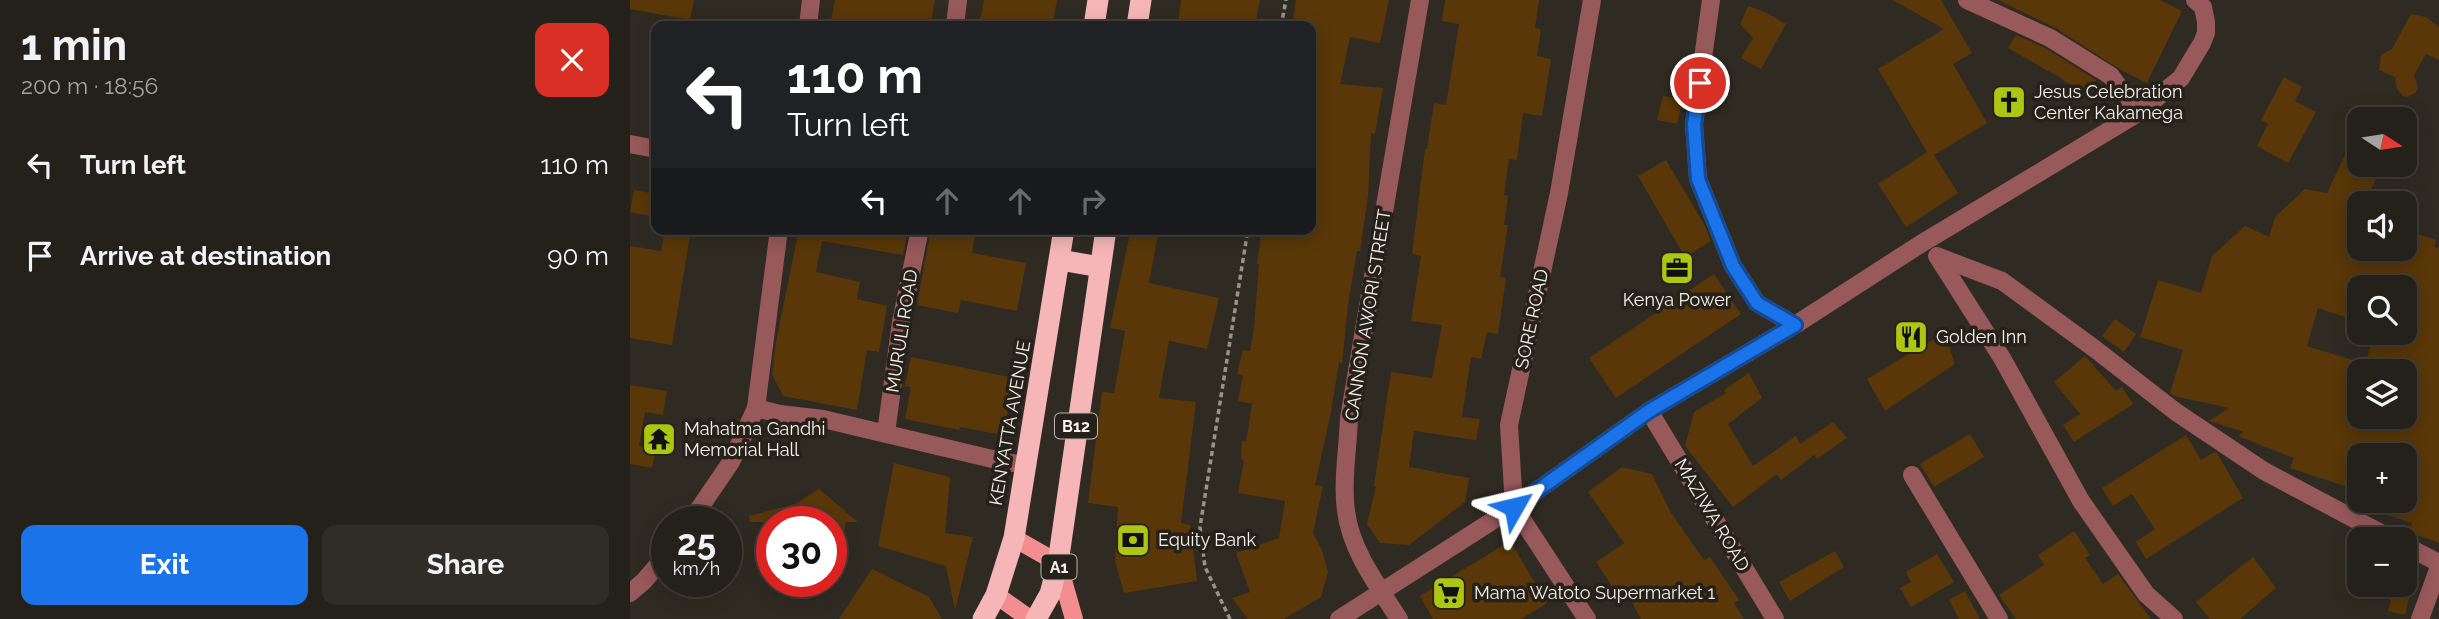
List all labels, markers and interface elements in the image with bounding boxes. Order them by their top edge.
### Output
text: 1 min [21,21,127,70]
button: close [535,23,609,97]
text: 110 m [787,47,923,104]
icon: left [672,49,763,140]
pin [1670,53,1730,113]
icon: arrive [1681,64,1719,102]
text: 200 m · 18:56 [21,72,158,99]
place label: Jesus Celebration Center Kakamega [2034,81,2183,123]
church icon: Jesus Celebration Center Kakamega [1990,83,2028,121]
text: Turn left [787,106,909,143]
north arrow [2347,107,2417,177]
map controls [2347,107,2417,597]
icon: left [21,146,59,184]
text: Turn left [80,150,186,180]
text: 110 m [540,150,609,180]
icon: left [855,182,893,220]
icon: ahead [928,182,966,220]
icon: ahead [1001,182,1039,220]
icon: right [1074,182,1112,220]
button: sound [2347,191,2417,261]
street label: CANNON AWORI STREET [1340,208,1395,422]
icon: arrive [21,237,59,275]
text: Arrive at destination [80,241,331,271]
text: 90 m [547,241,609,271]
office icon: Kenya Power [1658,249,1696,287]
street label: SORE ROAD [1511,267,1552,371]
street label: MURULI ROAD [881,268,922,394]
button: search [2347,275,2417,345]
place label: Kenya Power [1623,289,1732,310]
restaurant icon: Golden Inn [1892,318,1930,356]
place label: Golden Inn [1936,326,2027,347]
street label: KENYATTA AVENUE [985,339,1034,507]
button: layers [2347,359,2417,429]
road number: B12 [1055,414,1097,438]
place label: Mahatma Gandhi Memorial Hall [684,418,826,460]
temple icon: Mahatma Gandhi Memorial Hall [640,420,678,458]
button: + [2347,443,2417,513]
street label: MAZIWA ROAD [1671,455,1754,575]
position arrow [1477,470,1551,544]
speed limit sign: 30 [756,506,847,597]
bank icon: Equity Bank [1114,521,1152,559]
text: 25 [677,522,716,563]
button: Exit [21,525,308,605]
button: Share [322,525,609,605]
button: − [2347,527,2417,597]
place label: Equity Bank [1158,529,1257,550]
road number: A1 [1042,554,1076,580]
text: km/h [673,558,720,579]
supermarket icon: Mama Watoto Supermarket 1 [1430,574,1468,612]
place label: Mama Watoto Supermarket 1 [1474,582,1715,603]

